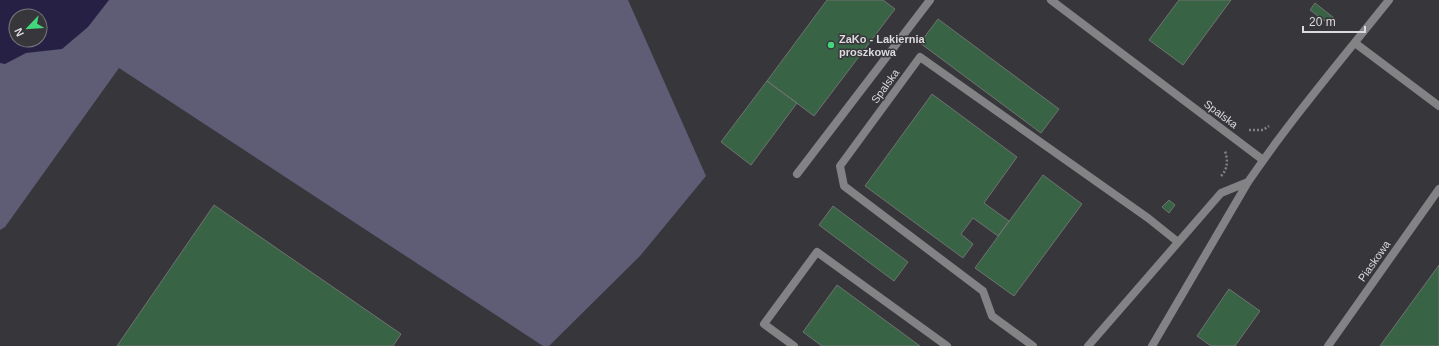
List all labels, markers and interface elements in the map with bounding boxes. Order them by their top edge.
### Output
north arrow [8,8,48,48]
scale bar [1303,8,1365,34]
text: 20 m [1309,15,1336,29]
text: N [12,26,26,38]
place label: ZaKo - Lakiernia proszkowa [839,33,925,58]
marker: ZaKo - Lakiernia proszkowa [826,40,836,50]
street label: Spalska [869,66,902,105]
street label: Spalska [1202,97,1241,131]
street label: Piaskowa [1356,238,1393,284]

